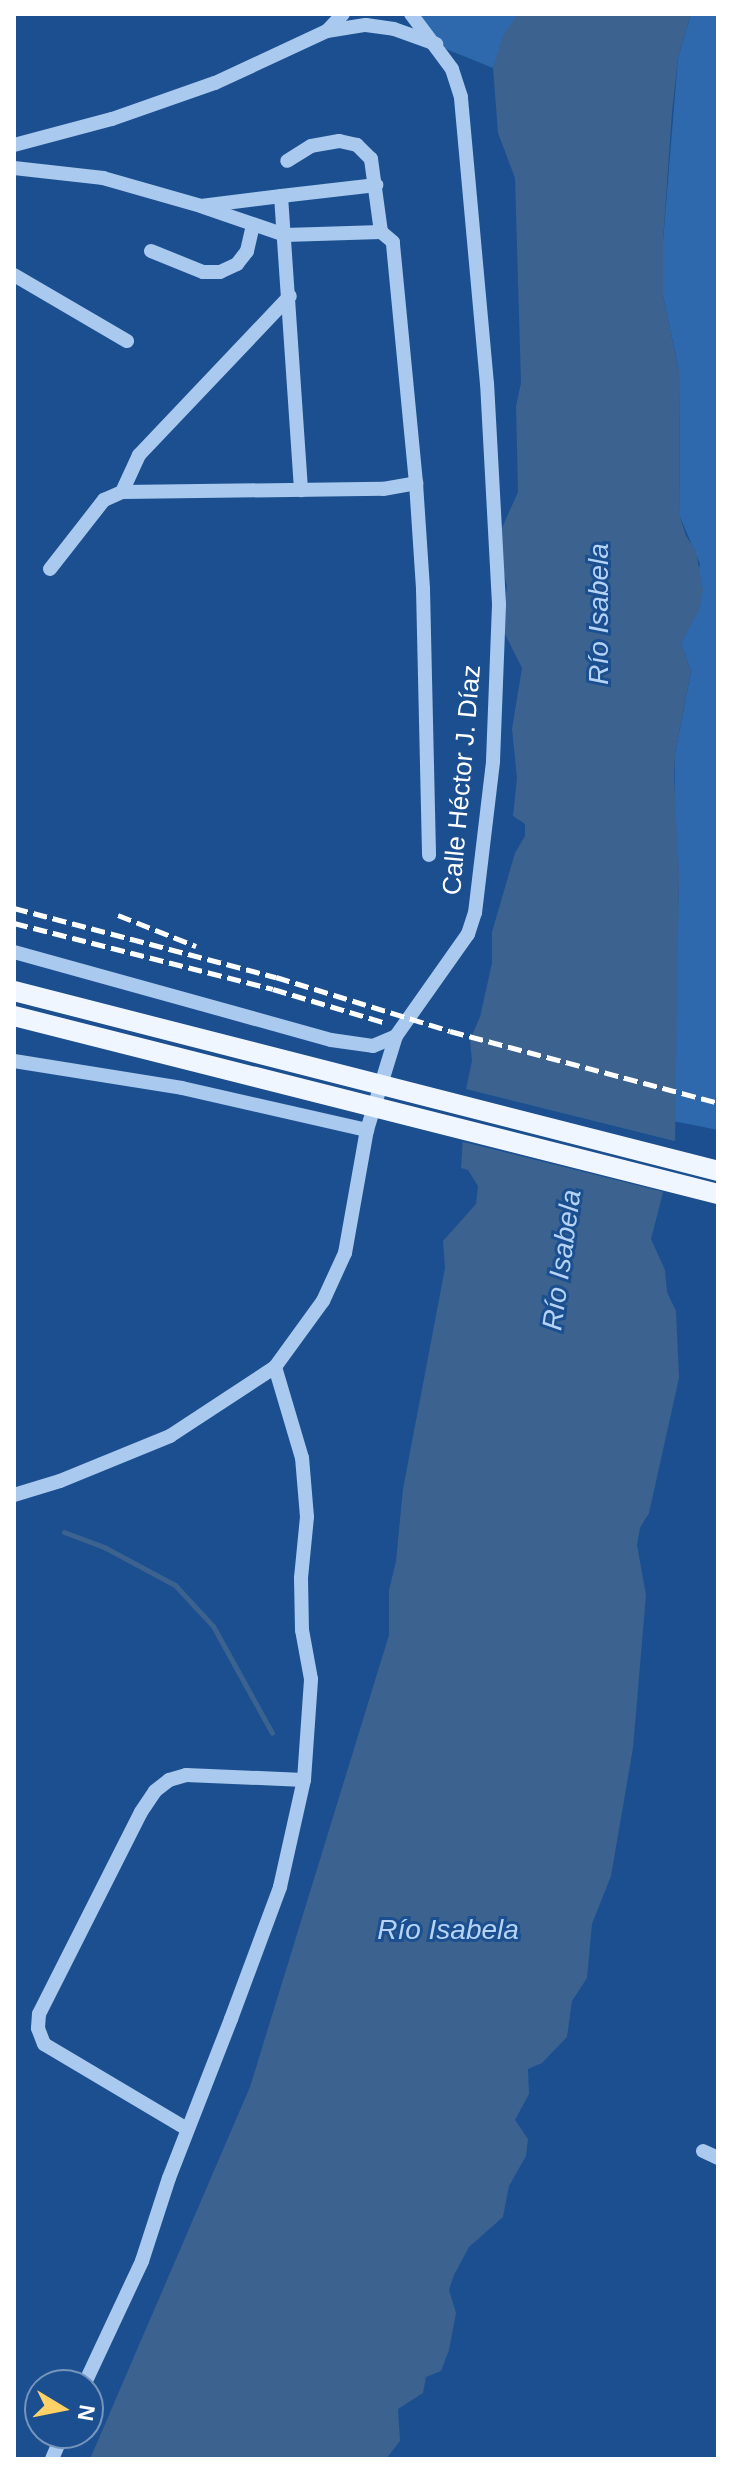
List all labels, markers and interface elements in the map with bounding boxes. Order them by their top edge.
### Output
water label: Río Isabela [582,543,616,685]
street label: Calle Héctor J. Díaz [436,663,488,897]
water label: Río Isabela [536,1188,588,1332]
water label: Río Isabela [377,1913,519,1947]
north arrow [24,2369,104,2449]
text: N [72,2403,100,2423]

